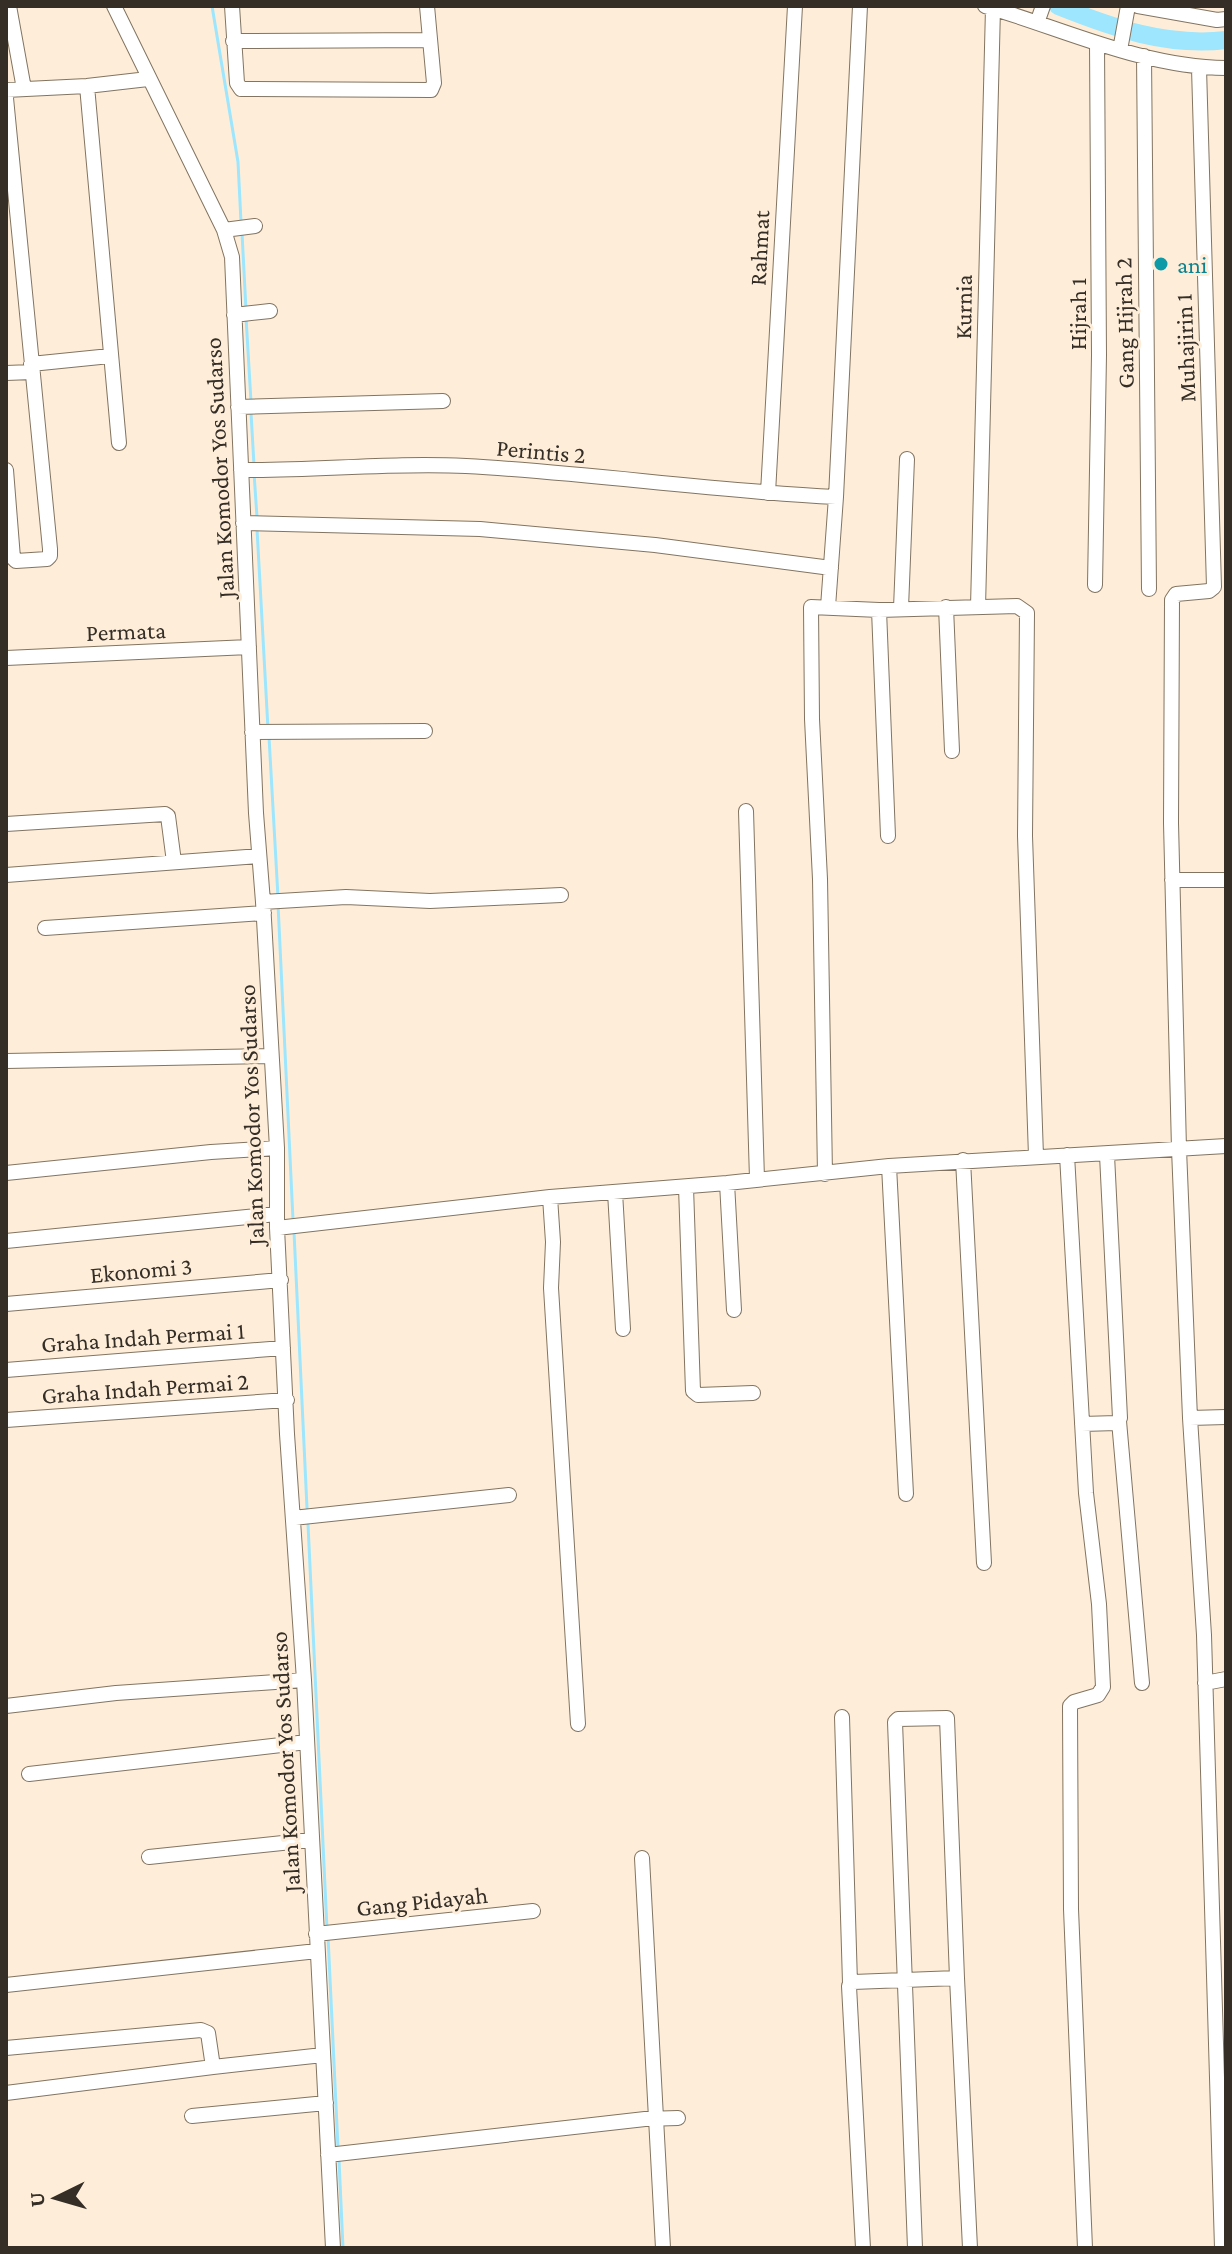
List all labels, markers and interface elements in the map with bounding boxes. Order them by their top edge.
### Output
street label: Rahmat [744,209,775,286]
place label: ani [1177,251,1207,278]
marker: ani [1152,255,1170,273]
street label: Gang Hijrah 2 [1109,257,1139,389]
street label: Kurnia [949,274,977,340]
street label: Hijrah 1 [1064,278,1091,350]
street label: Muhajirin 1 [1170,293,1200,403]
street label: Jalan Komodor Yos Sudarso [199,337,239,601]
street label: Perintis 2 [495,434,587,468]
street label: Permata [86,616,166,646]
street label: Jalan Komodor Yos Sudarso [233,984,269,1248]
street label: Ekonomi 3 [89,1252,193,1288]
street label: Graha Indah Permai 1 [40,1316,246,1358]
street label: Graha Indah Permai 2 [41,1367,249,1409]
street label: Jalan Komodor Yos Sudarso [265,1631,305,1895]
street label: Gang Pidayah [355,1881,489,1921]
north arrow [16,2158,96,2238]
text: U [23,2191,50,2208]

